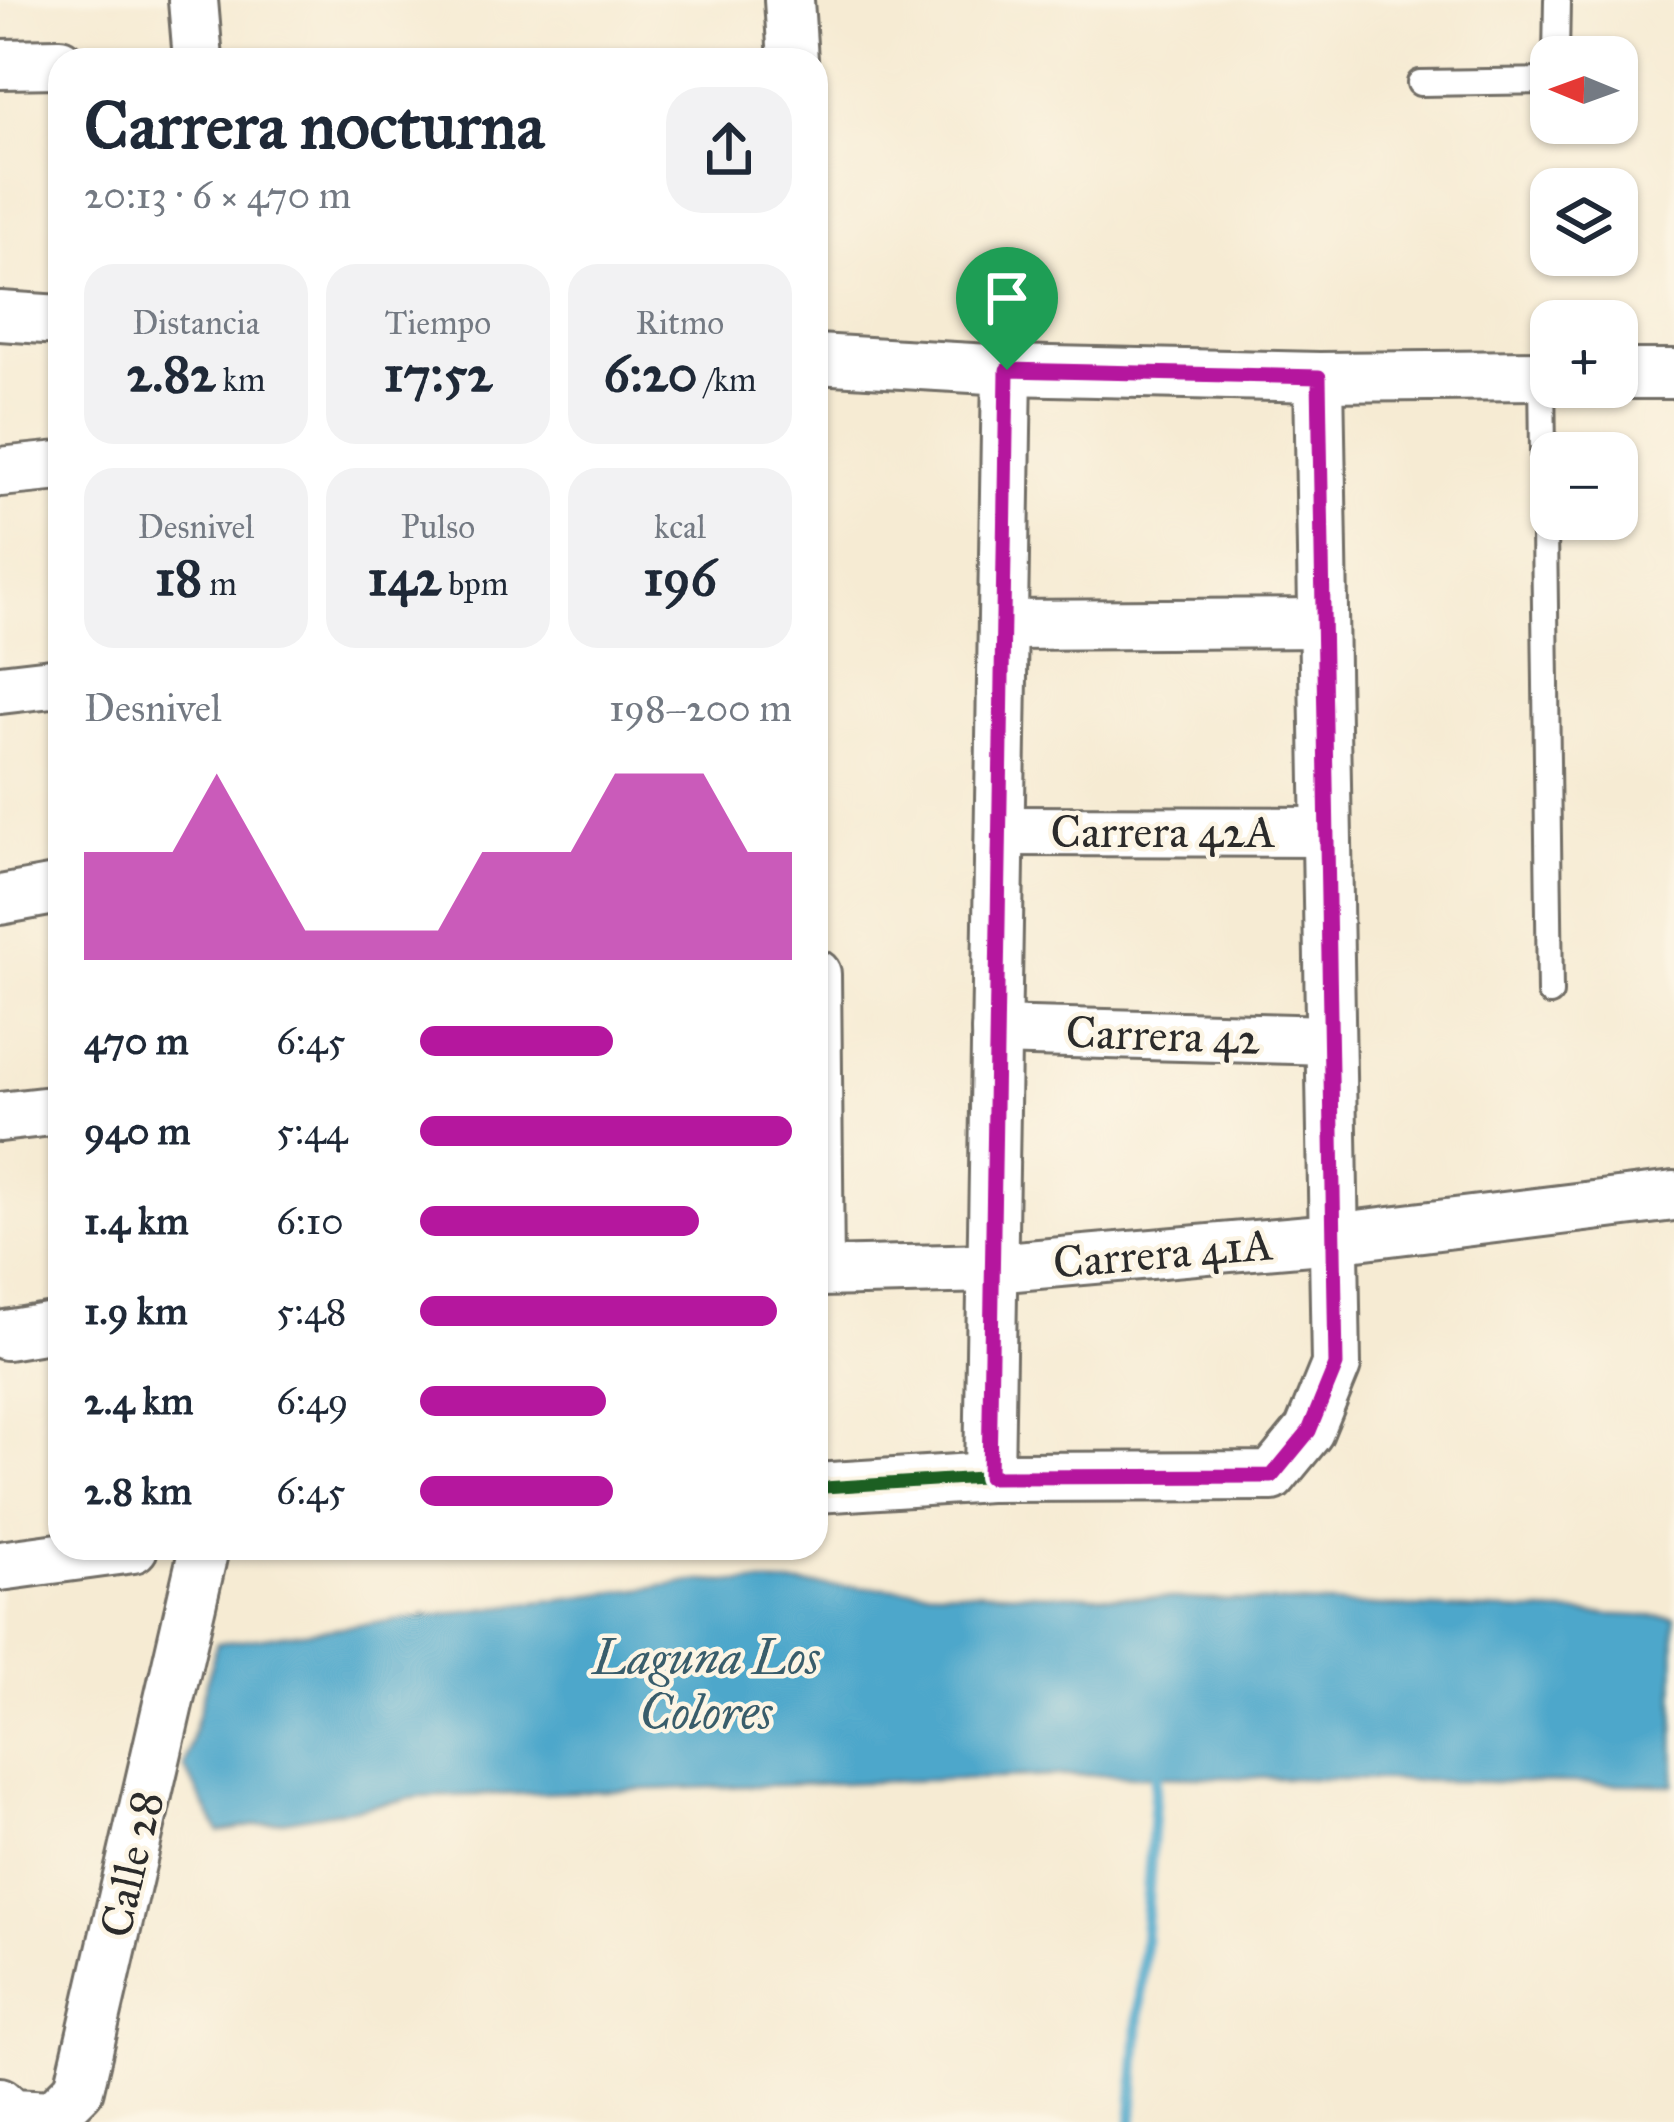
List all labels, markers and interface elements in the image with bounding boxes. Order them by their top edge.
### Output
north arrow [1530,36,1638,144]
map controls [1530,36,1638,540]
text: Carrera nocturna [84,85,544,166]
button: share [666,87,792,213]
button: layers [1530,168,1638,276]
text: 20:13 · 6 × 470 m [84,171,351,219]
pin [956,247,1058,370]
icon: arrive [974,265,1040,331]
button: + [1530,300,1638,408]
text: Distancia [132,303,260,343]
text: Tiempo [385,303,491,343]
text: Ritmo [636,303,724,343]
text: 2.82 [126,343,215,405]
text: 17:52 [383,343,493,405]
text: 6:20 [604,343,697,405]
text: km [215,360,266,400]
text: /km [697,360,756,400]
button: − [1530,432,1638,540]
text: Desnivel [138,507,254,547]
text: Pulso [401,507,475,547]
text: kcal [654,507,706,547]
text: 18 [155,547,202,609]
text: 142 [368,547,441,609]
text: 196 [643,547,717,609]
text: m [202,564,237,604]
text: bpm [441,564,508,604]
text: Desnivel [84,684,222,732]
text: 198–200 m [609,684,792,732]
street label: Carrera 42A [1051,804,1276,859]
street label: Carrera 42 [1065,1004,1261,1066]
text: 470 m [84,1017,189,1065]
text: 6:45 [276,1017,346,1065]
text: 940 m [84,1107,191,1155]
text: 5:44 [276,1107,347,1155]
text: 1.4 km [84,1197,189,1245]
text: 6:10 [276,1197,344,1245]
street label: Carrera 41A [1051,1216,1275,1290]
text: 1.9 km [84,1287,188,1335]
text: 5:48 [276,1287,346,1335]
text: 2.4 km [84,1377,194,1425]
text: 6:49 [276,1377,349,1425]
text: 2.8 km [84,1467,192,1515]
text: 6:45 [276,1467,346,1515]
water label: Laguna Los Colores [591,1628,820,1742]
street label: Calle 28 [88,1785,174,1943]

